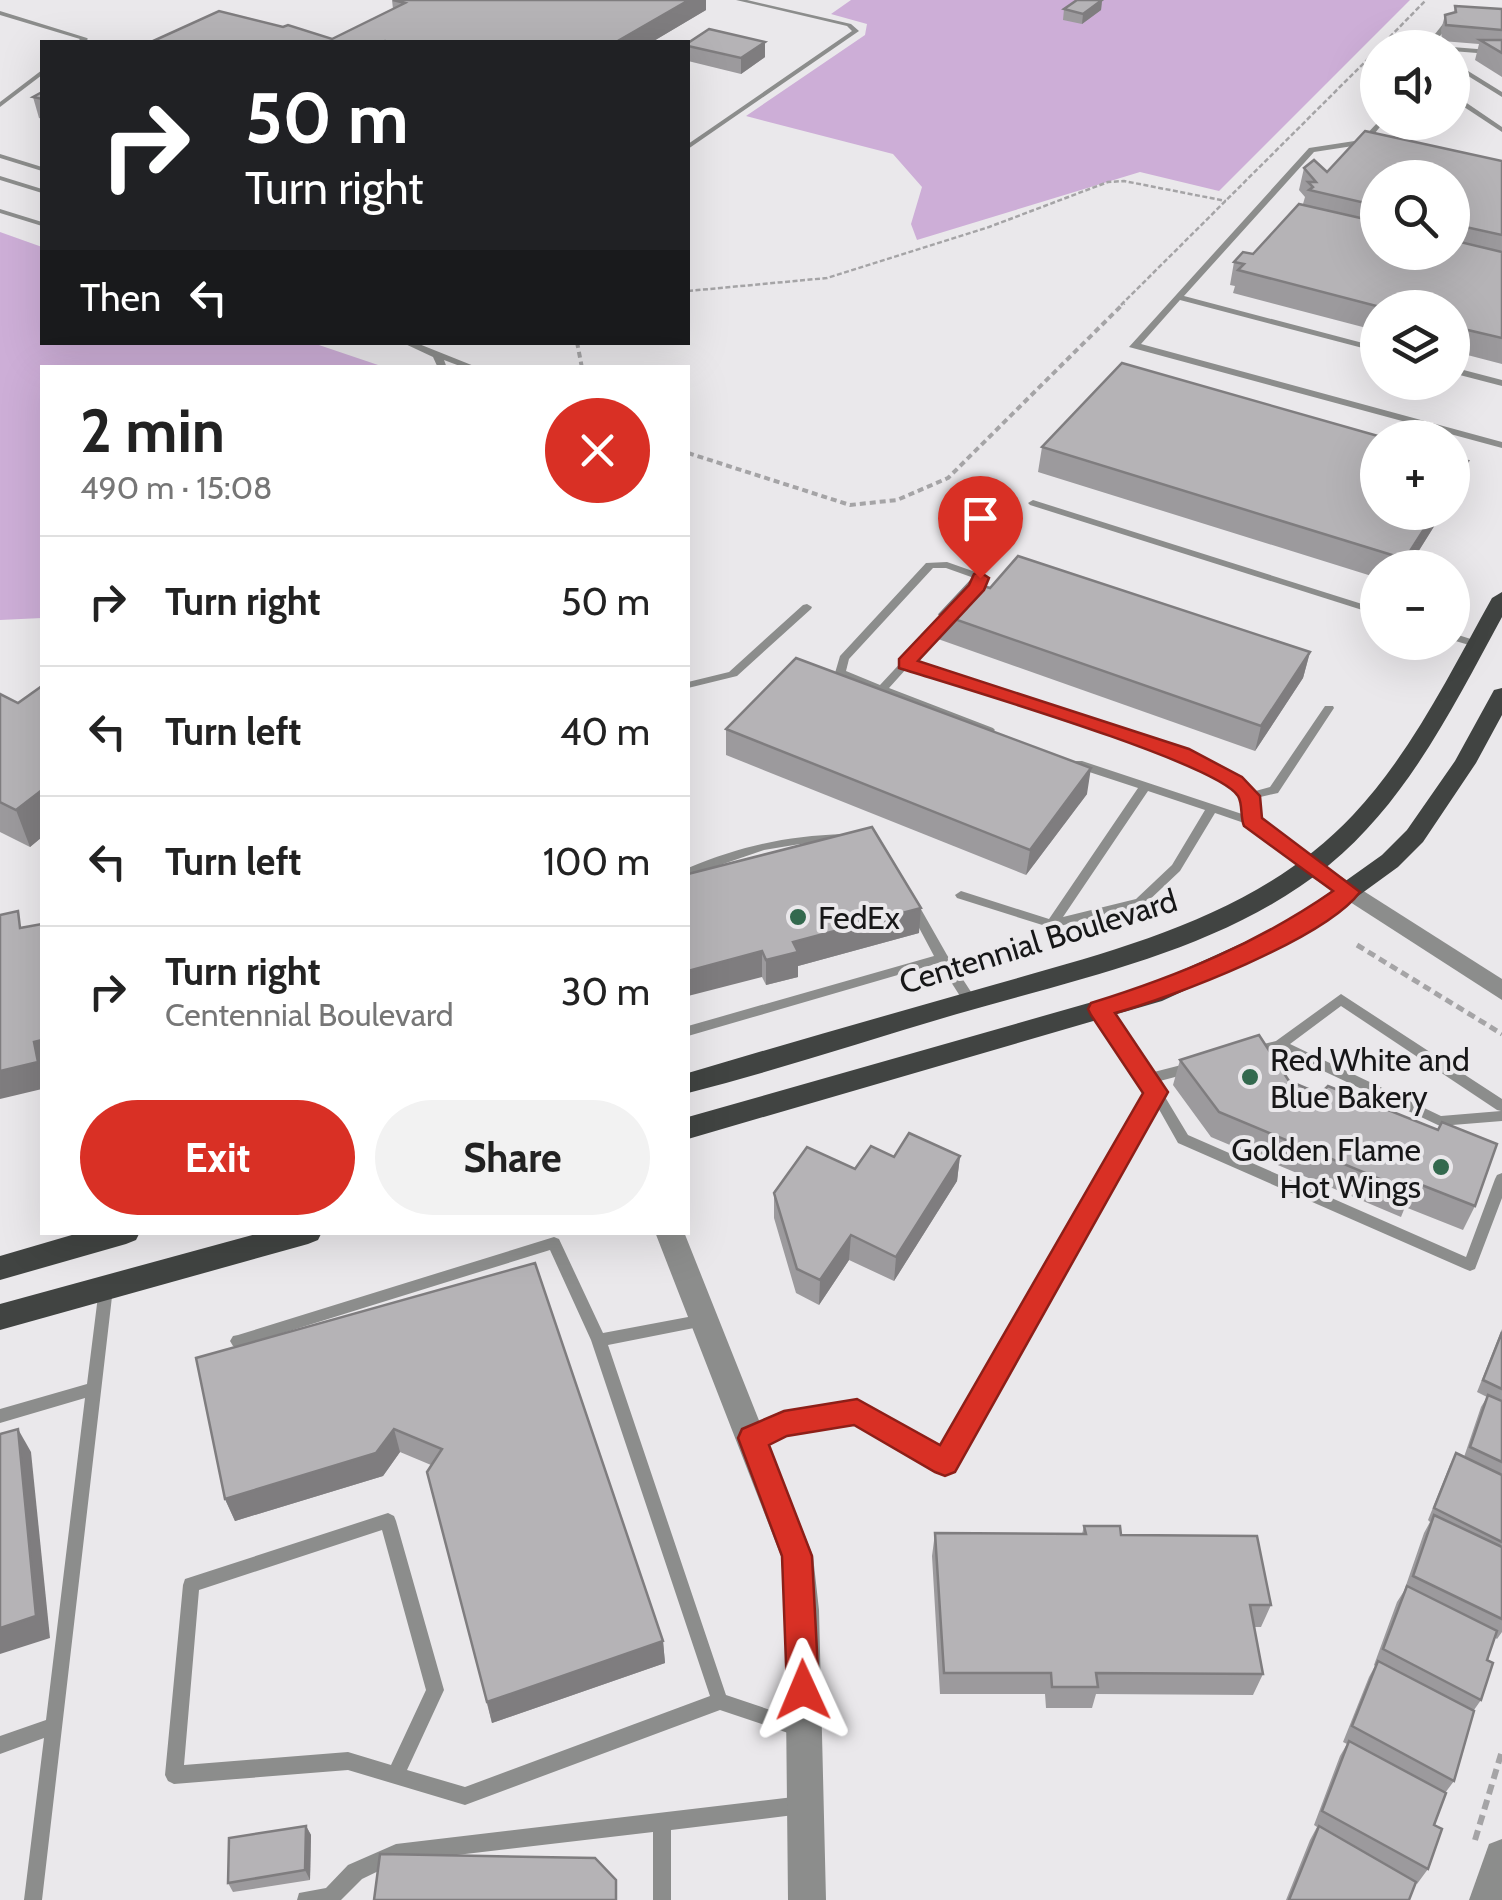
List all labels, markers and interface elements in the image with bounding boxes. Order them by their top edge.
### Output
map controls [1360,30,1470,660]
button: sound [1360,30,1470,140]
text: 50 m [245,75,409,161]
icon: right [80,80,210,210]
button: search [1360,160,1470,270]
text: Turn right [245,161,424,215]
icon: left [181,270,236,325]
text: Then [80,274,161,321]
button: layers [1360,290,1470,400]
text: 2 min [80,394,225,467]
button: close [545,398,650,503]
button: + [1360,420,1470,530]
text: 490 m · 15:08 [80,468,272,507]
pin [938,476,1023,579]
icon: arrive [953,491,1008,546]
button: − [1360,550,1470,660]
icon: right [80,574,135,629]
text: Turn right [165,578,321,625]
text: 50 m [561,578,650,625]
icon: left [80,704,135,759]
text: Turn left [165,708,301,755]
text: 40 m [560,708,650,755]
icon: left [80,834,135,889]
text: Turn left [165,838,301,885]
text: 100 m [543,838,650,885]
street label: Centennial Boulevard [894,880,1182,1002]
place label: FedEx [818,898,900,937]
marker: FedEx [787,906,809,928]
text: Turn right [165,948,321,995]
icon: right [80,964,135,1019]
text: 30 m [561,968,650,1015]
text: Centennial Boulevard [165,995,453,1034]
place label: Red White and Blue Bakery [1270,1040,1470,1116]
marker: Red White and Blue Bakery [1239,1066,1261,1088]
button: Exit [80,1100,355,1215]
button: Share [375,1100,650,1215]
place label: Golden Flame Hot Wings [1231,1130,1421,1206]
marker: Golden Flame Hot Wings [1430,1156,1452,1178]
position arrow [751,1638,855,1742]

